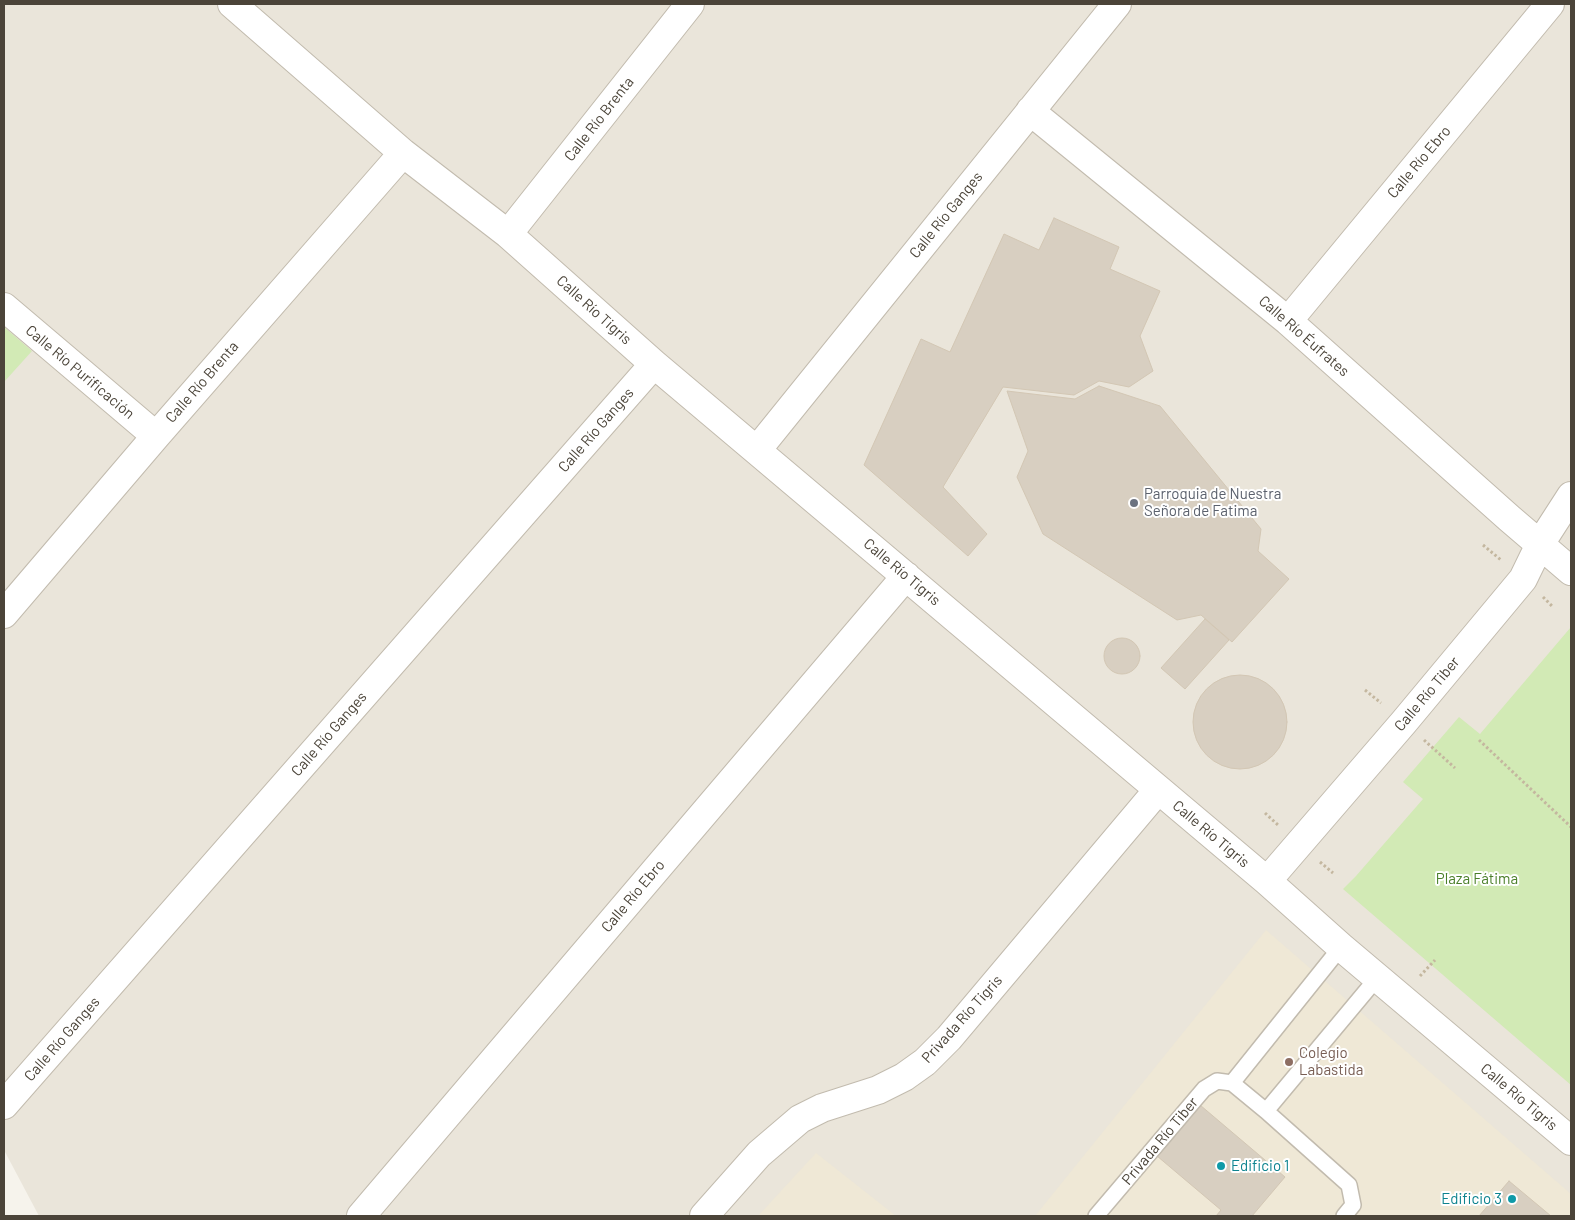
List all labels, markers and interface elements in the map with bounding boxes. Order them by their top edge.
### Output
street label: Calle Río Brenta [560,73,638,165]
street label: Calle Río Ebro [1384,122,1454,202]
street label: Calle Río Ganges [906,168,986,262]
street label: Calle Río Tigris [553,272,635,348]
street label: Calle Río Éufrates [1255,292,1353,380]
street label: Calle Río Purificación [22,321,138,423]
street label: Calle Río Brenta [162,338,242,426]
street label: Calle Río Ganges [554,384,638,476]
place label: Parroquia de Nuestra Señora de Fatima [1144,485,1281,520]
marker: Parroquia de Nuestra Señora de Fatima [1128,497,1140,509]
street label: Calle Río Tigris [860,535,944,609]
street label: Calle Río Tiber [1391,653,1463,735]
street label: Calle Río Ganges [287,688,371,780]
street label: Calle Río Tigris [1169,797,1253,871]
street label: Calle Río Ebro [598,856,668,936]
park label: Plaza Fátima [1436,870,1518,888]
street label: Privada Río Tigris [918,971,1006,1067]
street label: Calle Río Ganges [20,993,104,1085]
place label: Colegio Labastida [1299,1044,1363,1079]
marker: Colegio Labastida [1283,1056,1295,1068]
street label: Calle Río Tigris [1477,1060,1561,1134]
street label: Privada Río Tiber [1118,1094,1202,1188]
place label: Edificio 1 [1231,1157,1289,1175]
marker: Edificio 1 [1215,1160,1227,1172]
place label: Edificio 3 [1441,1190,1502,1208]
marker: Edificio 3 [1506,1193,1518,1205]

